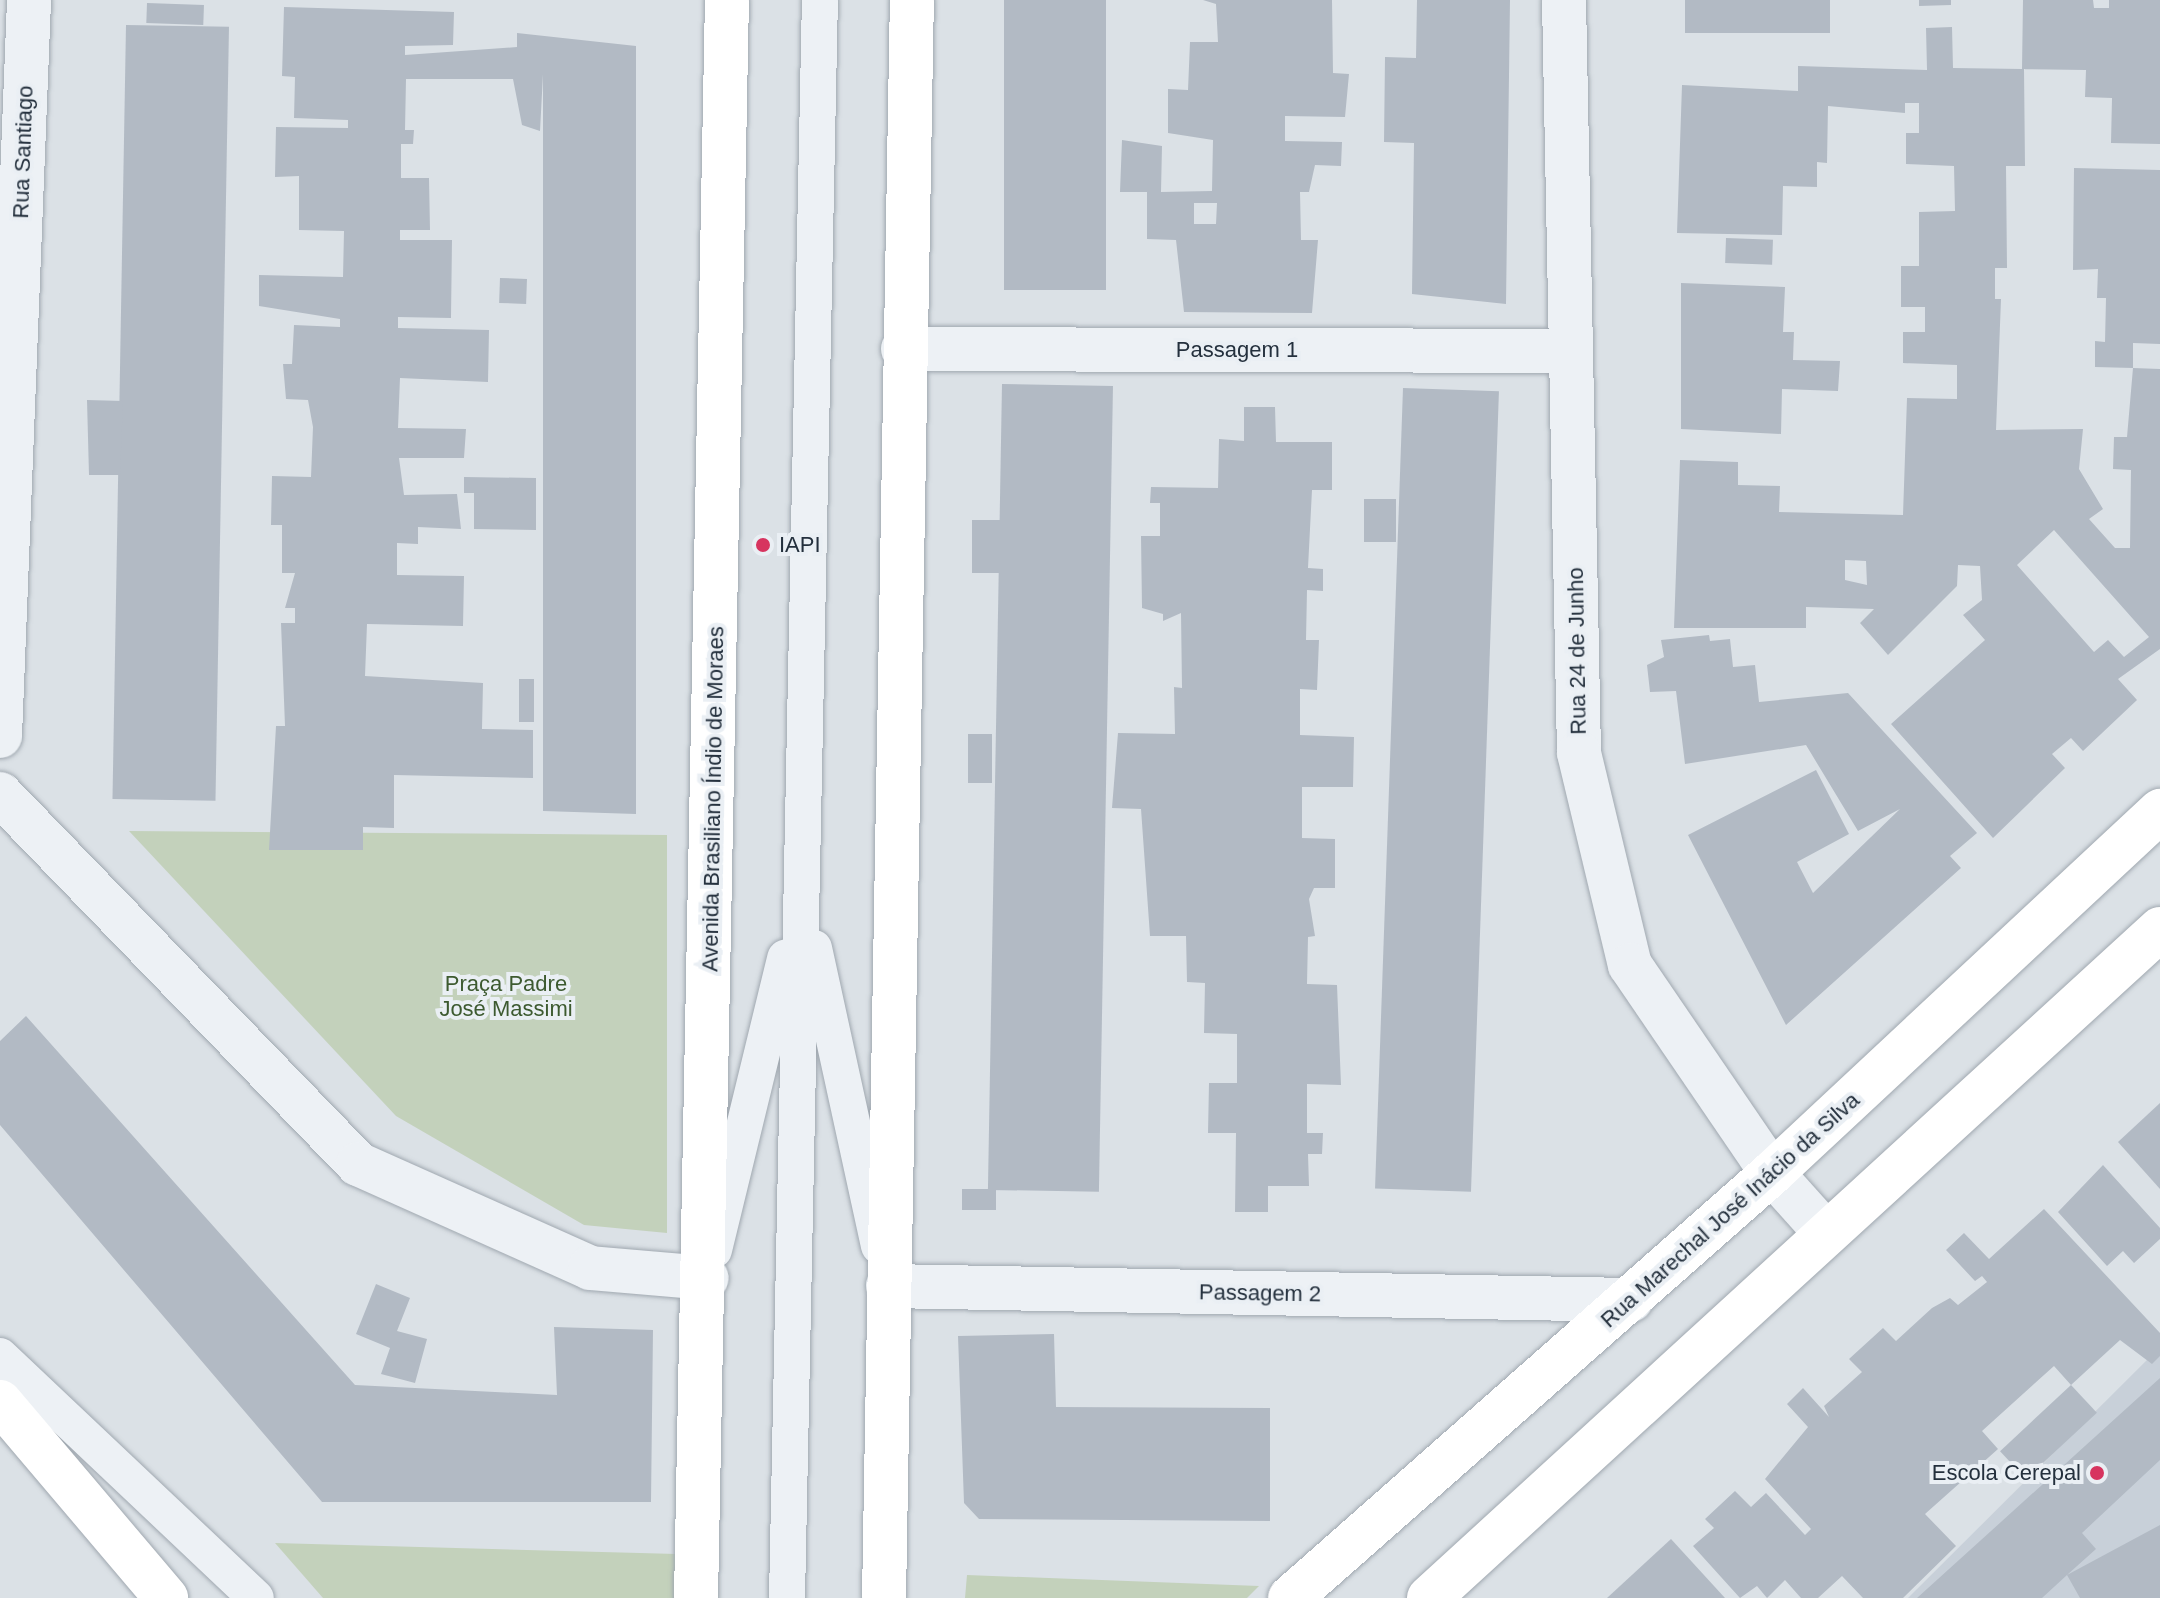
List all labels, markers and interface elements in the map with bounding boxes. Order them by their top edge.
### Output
street label: Rua Santiago [7,85,39,219]
street label: Passagem 1 [1176,337,1298,363]
place label: IAPI [779,532,821,558]
marker: IAPI [754,536,772,554]
street label: Rua 24 de Junho [1562,567,1592,735]
street label: Avenida Brasiliano Índio de Moraes [697,626,729,972]
park label: Praça Padre José Massimi [439,970,573,1022]
street label: Rua Marechal José Inácio da Silva [1595,1087,1865,1333]
street label: Passagem 2 [1199,1279,1321,1307]
place label: Escola Cerepal [1932,1460,2081,1486]
marker: Escola Cerepal [2088,1464,2106,1482]

